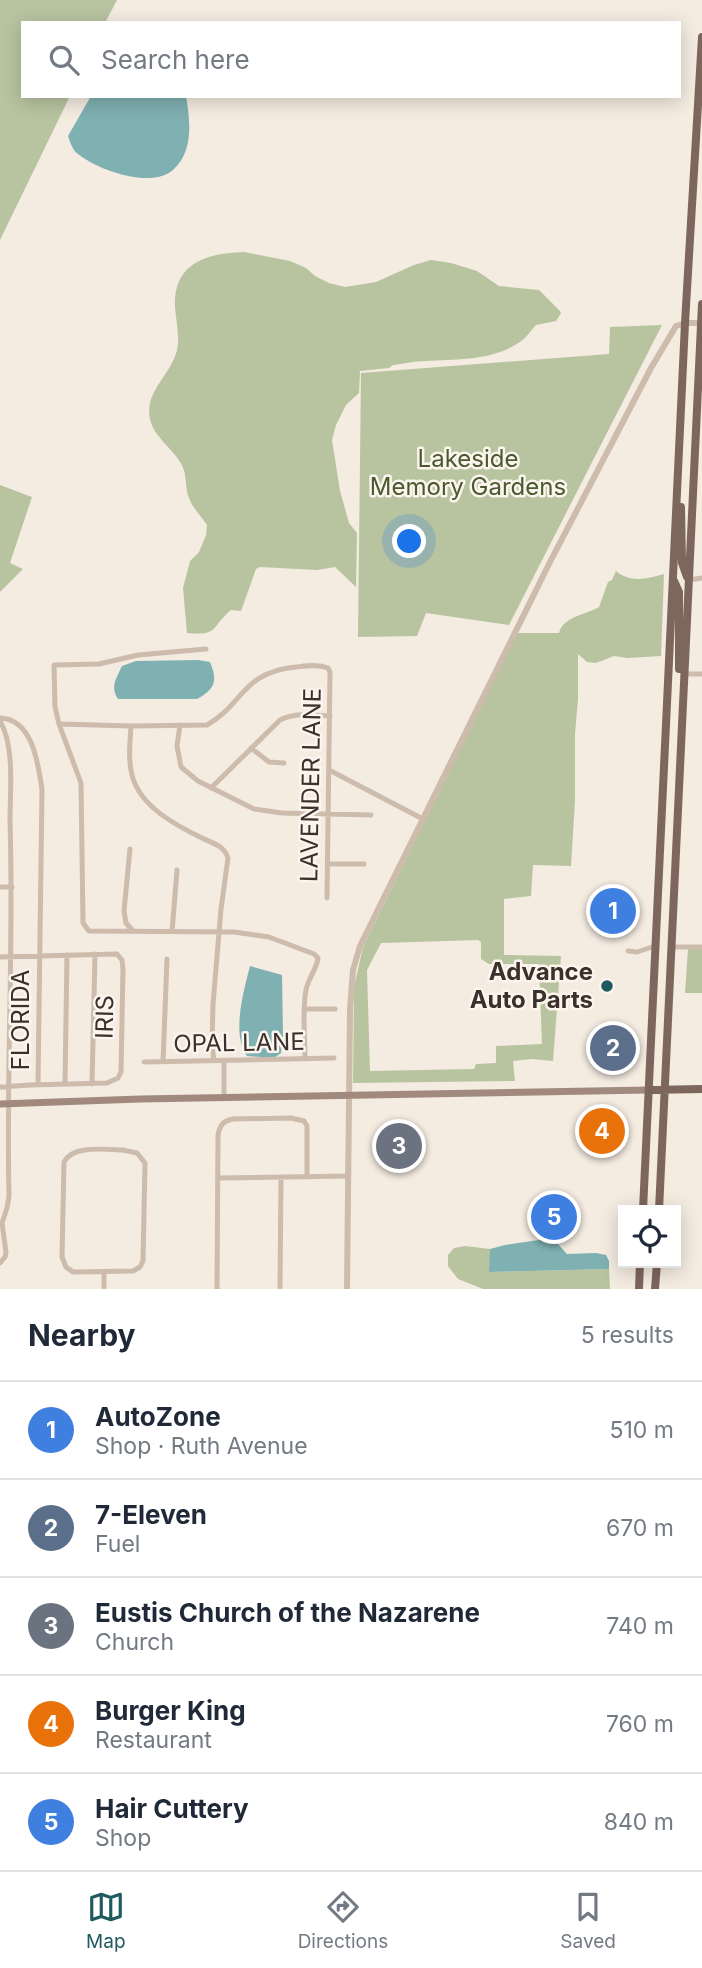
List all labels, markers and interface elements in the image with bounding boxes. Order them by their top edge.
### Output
search box [21,21,681,98]
icon: search [45,41,83,79]
text: Search here [101,44,250,75]
park label: Lakeside Memory Gardens [370,444,566,501]
your location [392,524,426,558]
street label: LAVENDER LANE [294,688,327,882]
pin: 1 [590,885,636,937]
place label: Advance Auto Parts [470,957,593,1014]
street label: FLORIDA [6,970,35,1070]
marker: Advance Auto Parts [599,978,615,994]
street label: IRIS [90,995,119,1039]
pin: 2 [590,1022,636,1074]
street label: OPAL LANE [173,1027,305,1058]
pin: 4 [579,1105,625,1157]
pin: 3 [376,1120,422,1172]
pin: 5 [531,1191,577,1243]
map controls [618,1205,681,1268]
button: locate [618,1205,681,1268]
text: Nearby [28,1317,136,1353]
text: 5 results [581,1321,674,1349]
text: AutoZone [95,1401,221,1432]
text: 1 [46,1416,56,1444]
text: 510 m [610,1416,674,1444]
text: Shop · Ruth Avenue [95,1432,308,1460]
text: 7-Eleven [95,1499,207,1530]
text: 2 [44,1514,58,1542]
text: 670 m [606,1514,674,1542]
text: Fuel [95,1530,140,1558]
text: Eustis Church of the Nazarene [95,1597,480,1628]
text: 3 [44,1612,58,1640]
text: 740 m [606,1612,674,1640]
text: Church [95,1628,174,1656]
text: Burger King [95,1695,246,1726]
text: 4 [43,1710,59,1738]
text: 760 m [606,1710,674,1738]
text: Restaurant [95,1726,212,1754]
text: Hair Cuttery [95,1793,249,1824]
text: 5 [44,1808,58,1836]
text: 840 m [604,1808,674,1836]
text: Shop [95,1824,151,1852]
tab: Map [86,1888,126,1953]
tab: Directions [298,1888,388,1953]
tab: Saved [560,1888,616,1953]

